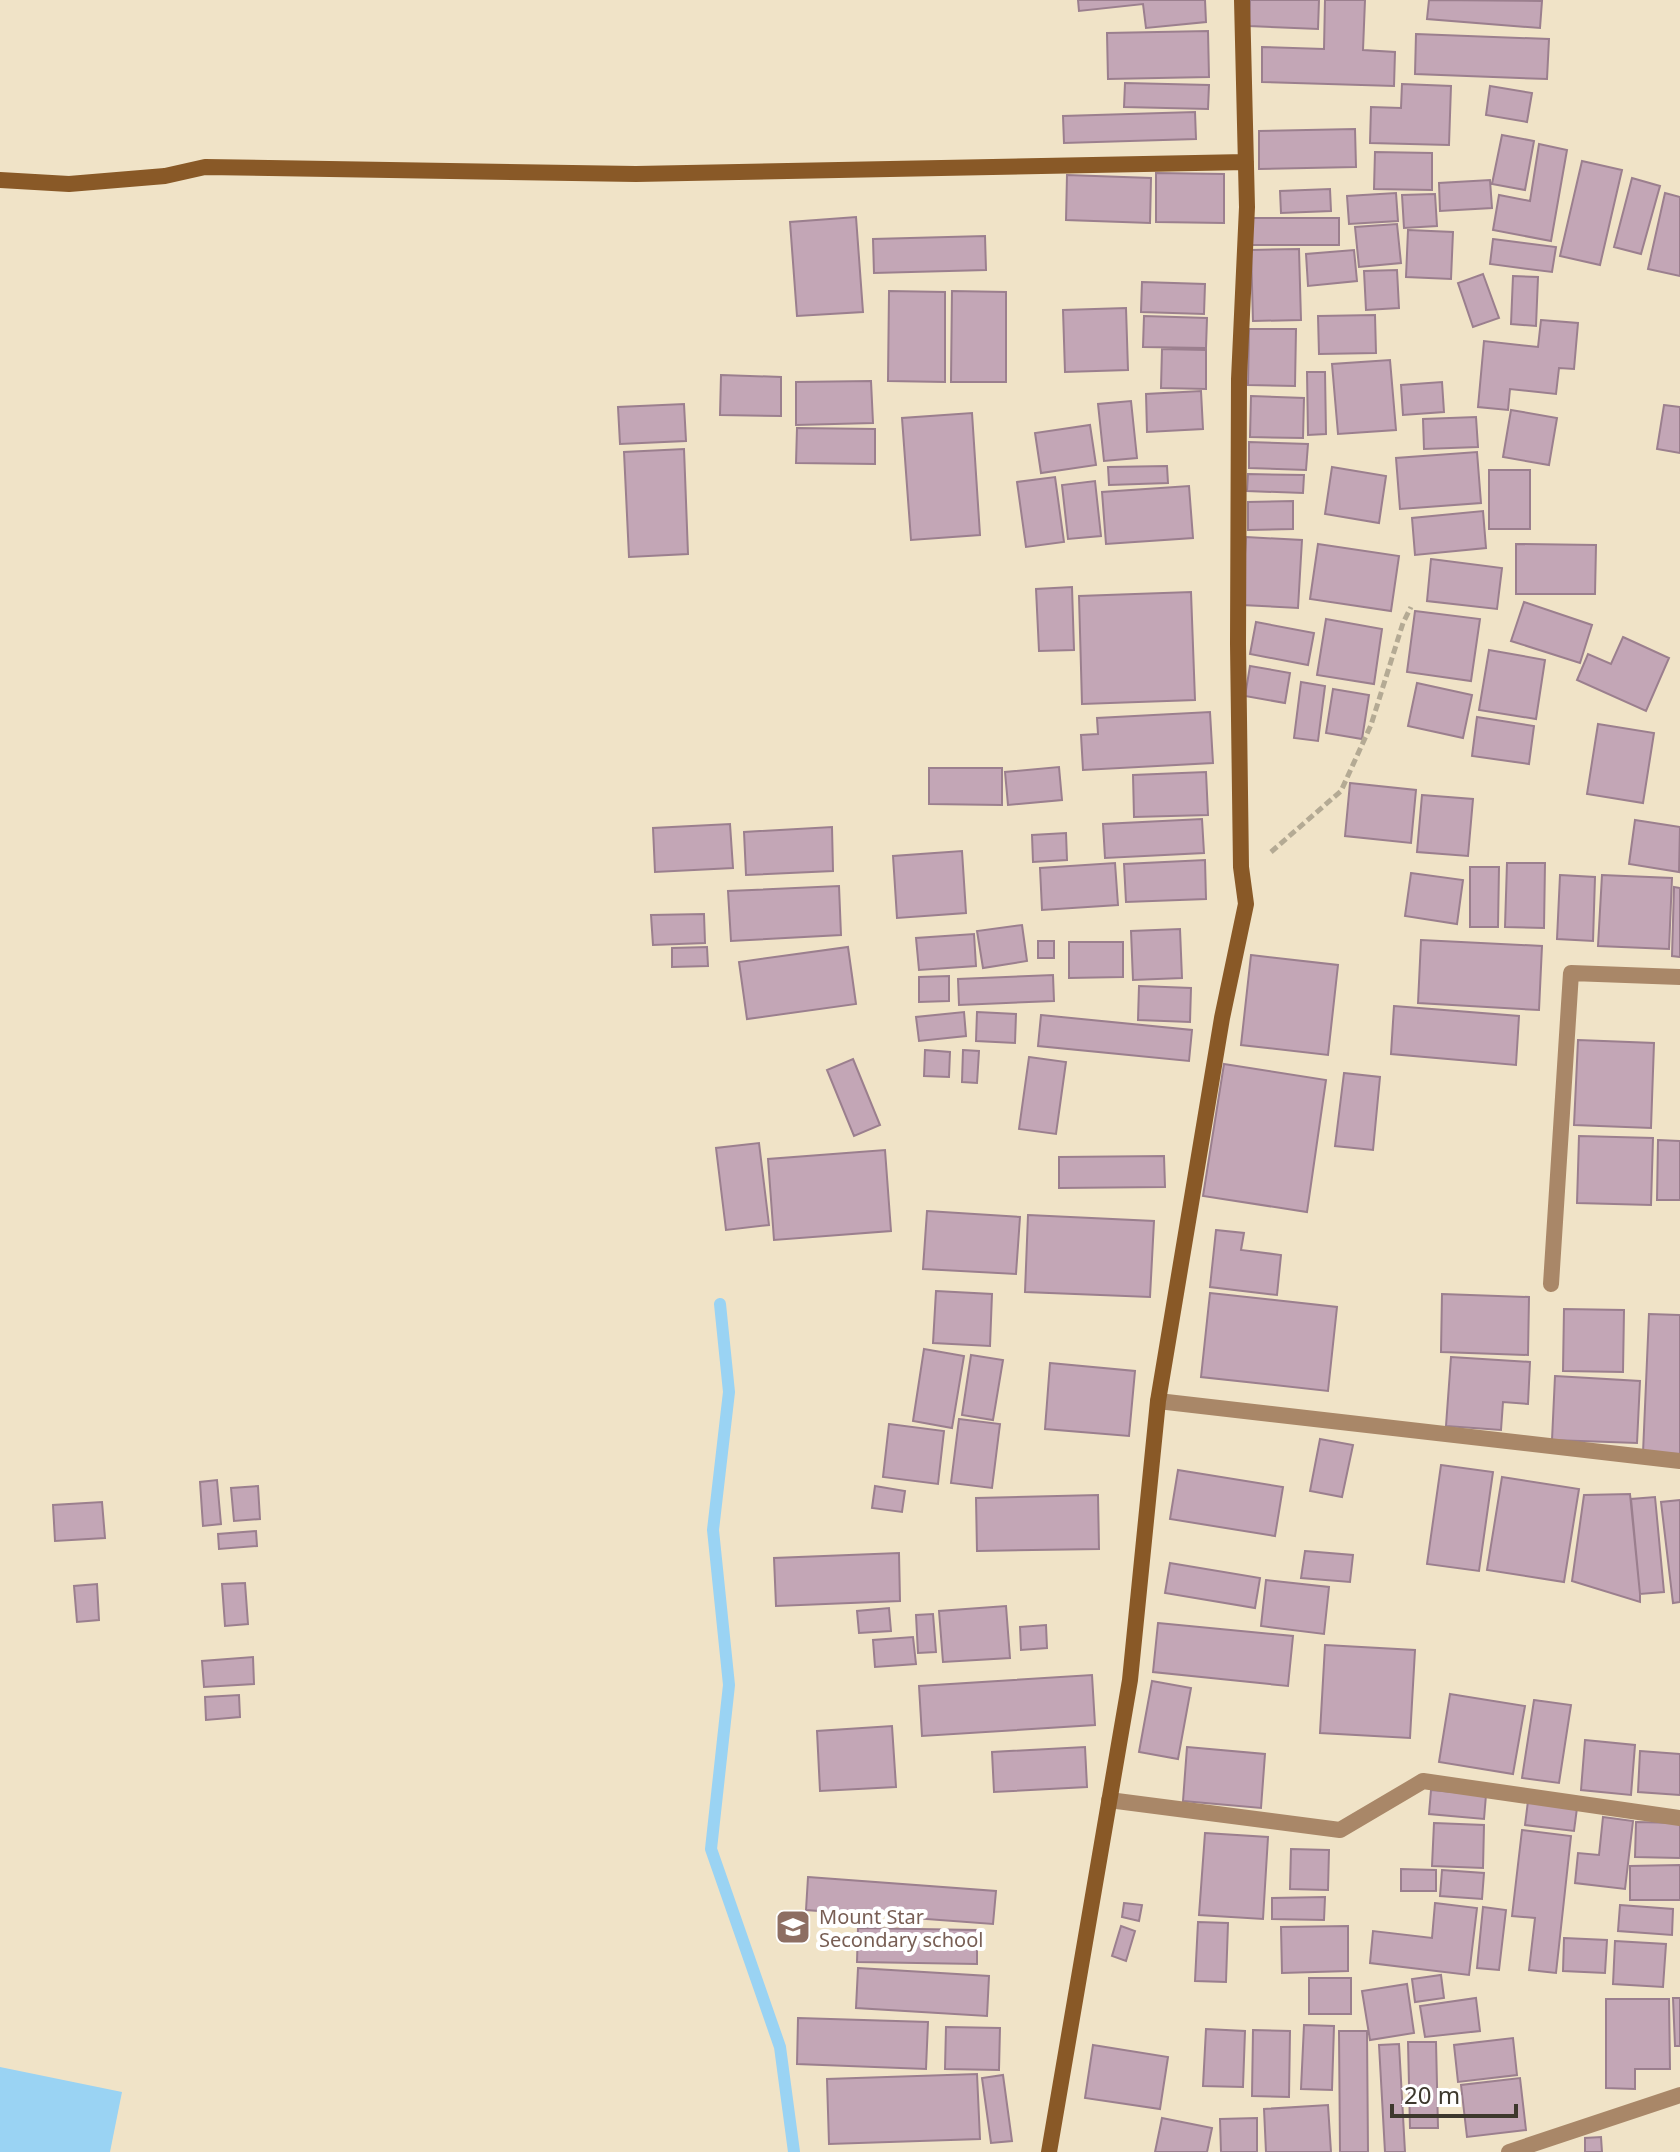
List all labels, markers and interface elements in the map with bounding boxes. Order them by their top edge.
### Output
place label: Mount Star Secondary school [819,1903,983,1953]
school or university icon: Mount Star Secondary school [774,1908,812,1946]
scale bar [1392,2068,1516,2118]
text: 20 m [1404,2078,1460,2111]

